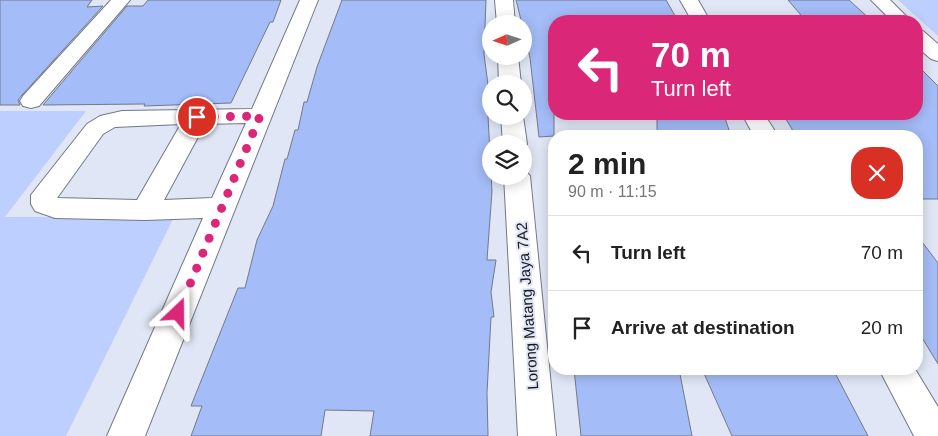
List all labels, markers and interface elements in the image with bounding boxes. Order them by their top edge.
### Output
north arrow [482,15,532,65]
map controls [482,15,532,185]
icon: left [568,35,633,100]
text: 70 m [651,35,731,74]
button: search [482,75,532,125]
text: Turn left [651,76,731,101]
pin [176,96,218,138]
icon: arrive [183,103,211,131]
button: layers [482,135,532,185]
text: 2 min [568,147,646,180]
button: close [851,147,903,199]
text: 90 m · 11:15 [568,183,657,200]
street label: Lorong Matang Jaya 7A2 [513,222,541,390]
icon: left [568,239,596,267]
text: Turn left [611,242,686,263]
text: 70 m [861,242,903,263]
position arrow [151,286,203,338]
icon: arrive [568,314,596,342]
text: Arrive at destination [611,317,795,338]
text: 20 m [861,317,903,338]

